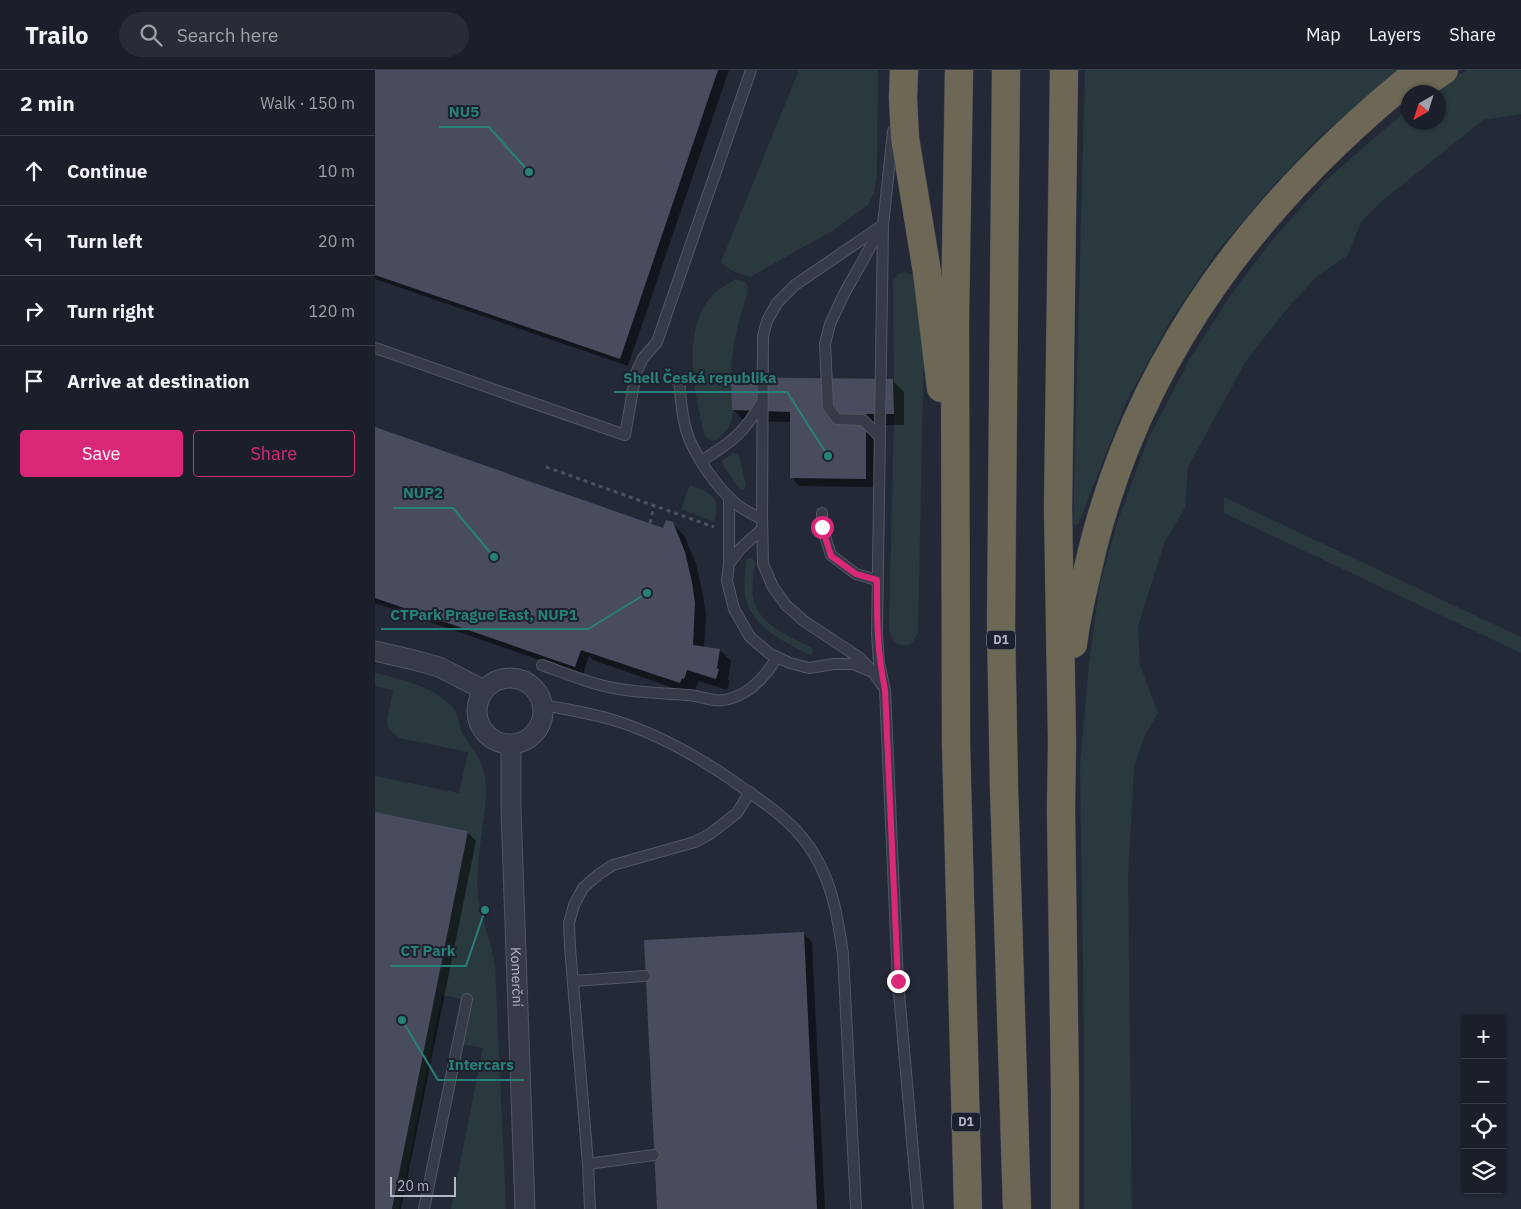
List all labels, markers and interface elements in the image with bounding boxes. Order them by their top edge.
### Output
search box [119,12,469,57]
text: Trailo [25,19,89,51]
icon: search [137,21,165,49]
text: Search here [177,23,278,47]
text: Map [1306,23,1341,46]
text: Layers [1369,23,1421,46]
text: Share [1449,23,1496,46]
north arrow [1401,85,1446,130]
text: 2 min [20,89,75,117]
text: Walk · 150 m [260,93,355,113]
callout: NU5 [439,97,489,127]
text: NU5 [449,102,479,121]
icon: ahead [20,157,48,185]
text: Continue [67,159,147,183]
text: 10 m [318,161,355,181]
icon: left [20,227,48,255]
text: Turn left [67,229,143,253]
text: 20 m [318,231,355,251]
icon: right [20,297,48,325]
text: Turn right [67,299,154,323]
text: 120 m [308,301,355,321]
callout: Shell Česká republika [614,362,787,392]
icon: arrive [20,367,48,395]
text: Shell Česká republika [623,368,777,387]
text: Arrive at destination [67,369,250,393]
button: Save [20,430,183,477]
button: Share [193,430,355,477]
callout: NUP2 [393,478,453,508]
text: NUP2 [403,483,443,502]
route start [811,516,834,539]
callout: CTPark Prague East, NUP1 [381,599,588,629]
text: CTPark Prague East, NUP1 [390,605,578,624]
road number: D1 [987,630,1015,650]
callout: CT Park [391,936,466,966]
text: CT Park [401,941,456,960]
street label: Komerční [507,947,527,1008]
route end [887,970,910,993]
map controls [1461,1014,1506,1194]
button: + [1461,1014,1506,1059]
callout: Intercars [438,1050,524,1080]
text: Intercars [448,1055,514,1074]
button: − [1461,1059,1506,1104]
button: locate [1461,1104,1506,1149]
road number: D1 [952,1112,980,1132]
button: layers [1461,1149,1506,1194]
scale bar [390,1174,456,1197]
text: 20 m [397,1177,429,1195]

